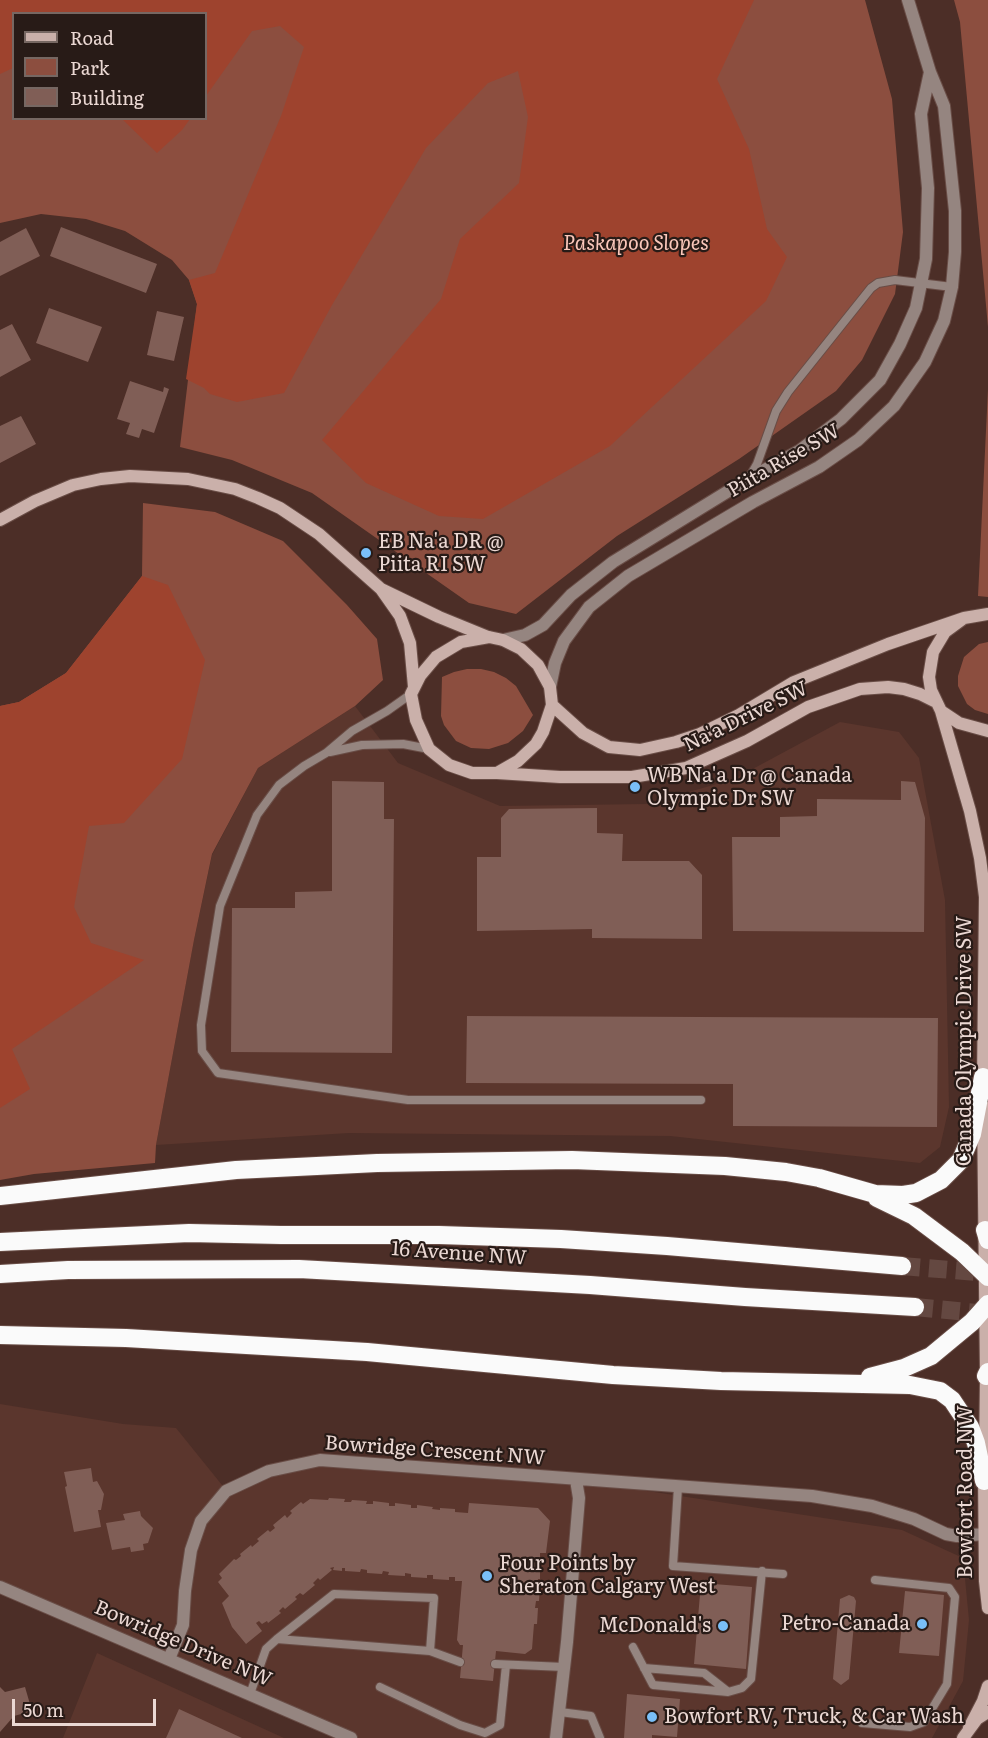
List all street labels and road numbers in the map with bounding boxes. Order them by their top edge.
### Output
street label: Piita Rise SW [724,419,844,503]
street label: Na'a Drive SW [680,677,812,757]
street label: Canada Olympic Drive SW [953,916,977,1166]
street label: 16 Avenue NW [391,1237,527,1271]
street label: Bowfort Road NW [954,1405,978,1579]
street label: Bowridge Crescent NW [324,1431,546,1471]
street label: Bowridge Drive NW [91,1596,275,1692]

